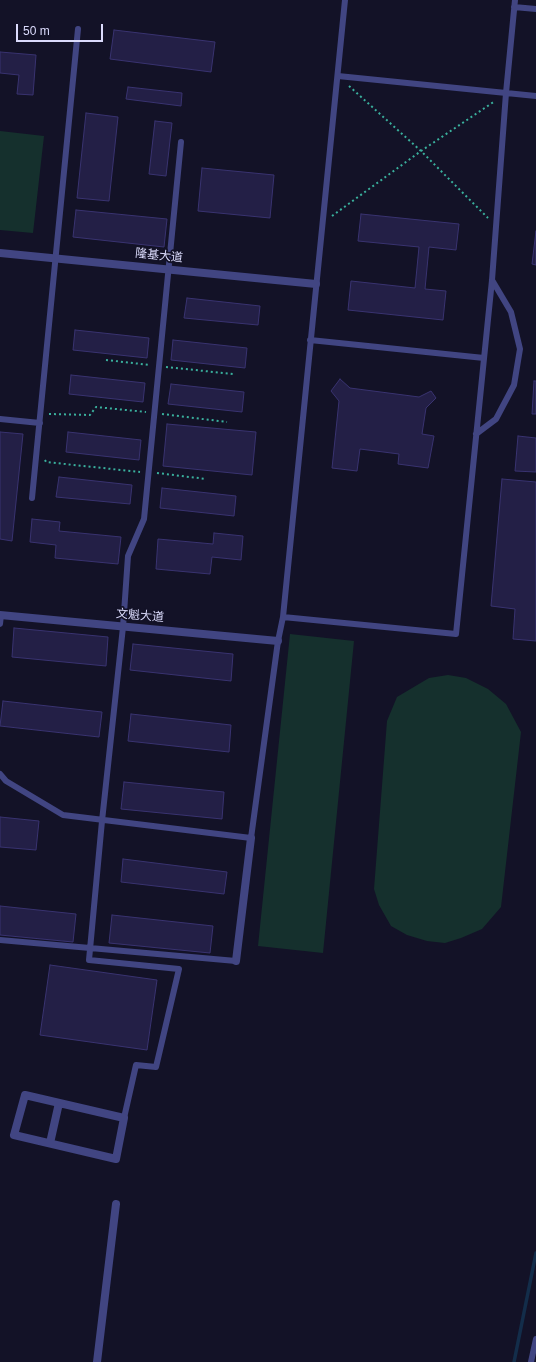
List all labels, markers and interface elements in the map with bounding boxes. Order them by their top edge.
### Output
scale bar [18,16,105,42]
text: 50 m [23,24,50,38]
street label: 隆基大道 [134,246,184,266]
street label: 文魁大道 [115,607,165,625]

